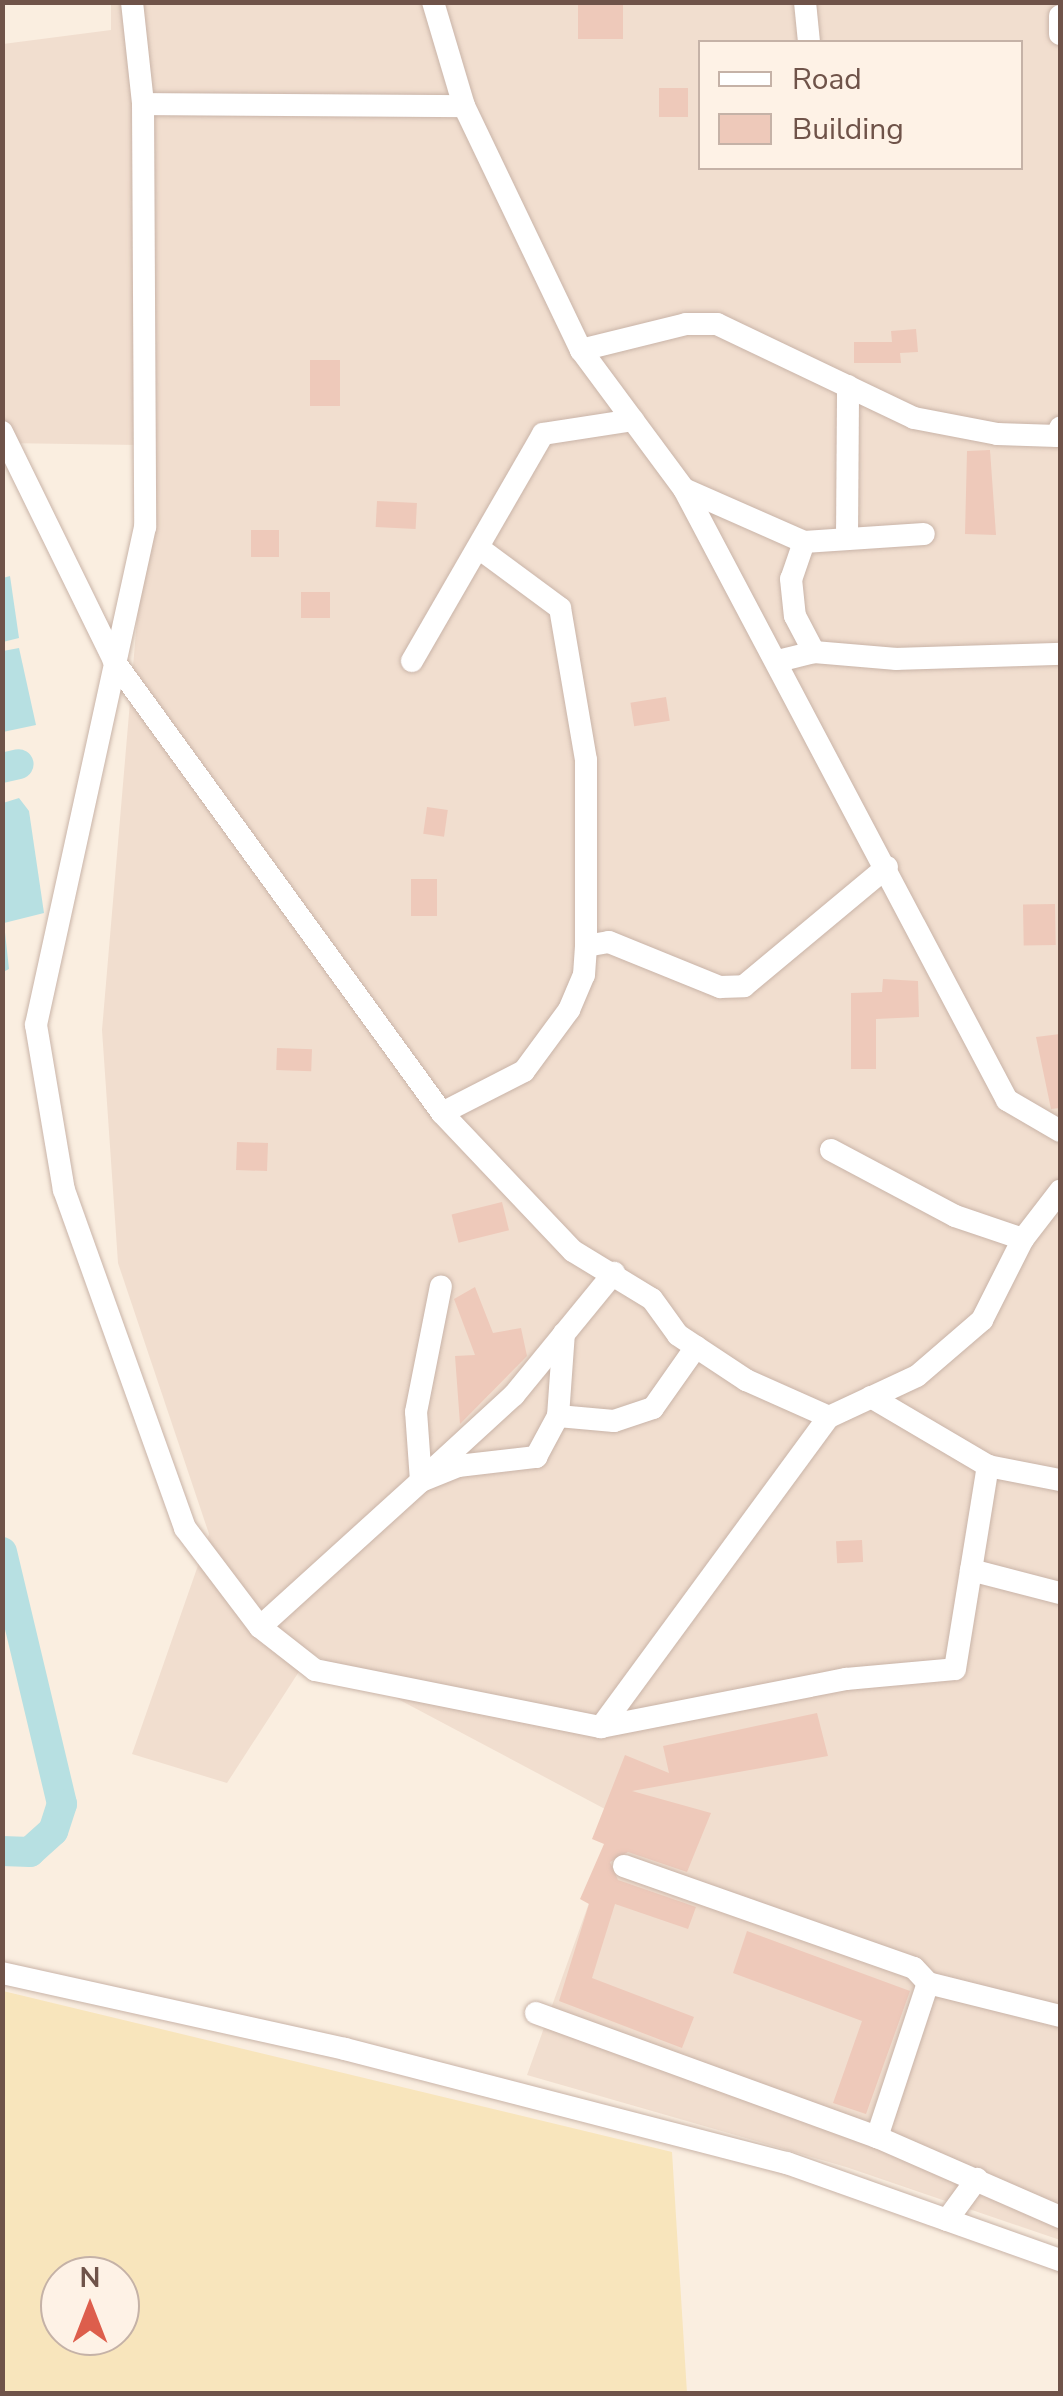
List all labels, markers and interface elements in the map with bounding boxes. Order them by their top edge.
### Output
legend [698,40,1023,170]
text: Road [792,59,862,100]
text: Building [792,109,904,150]
north arrow [40,2256,140,2356]
text: N [80,2259,100,2297]

